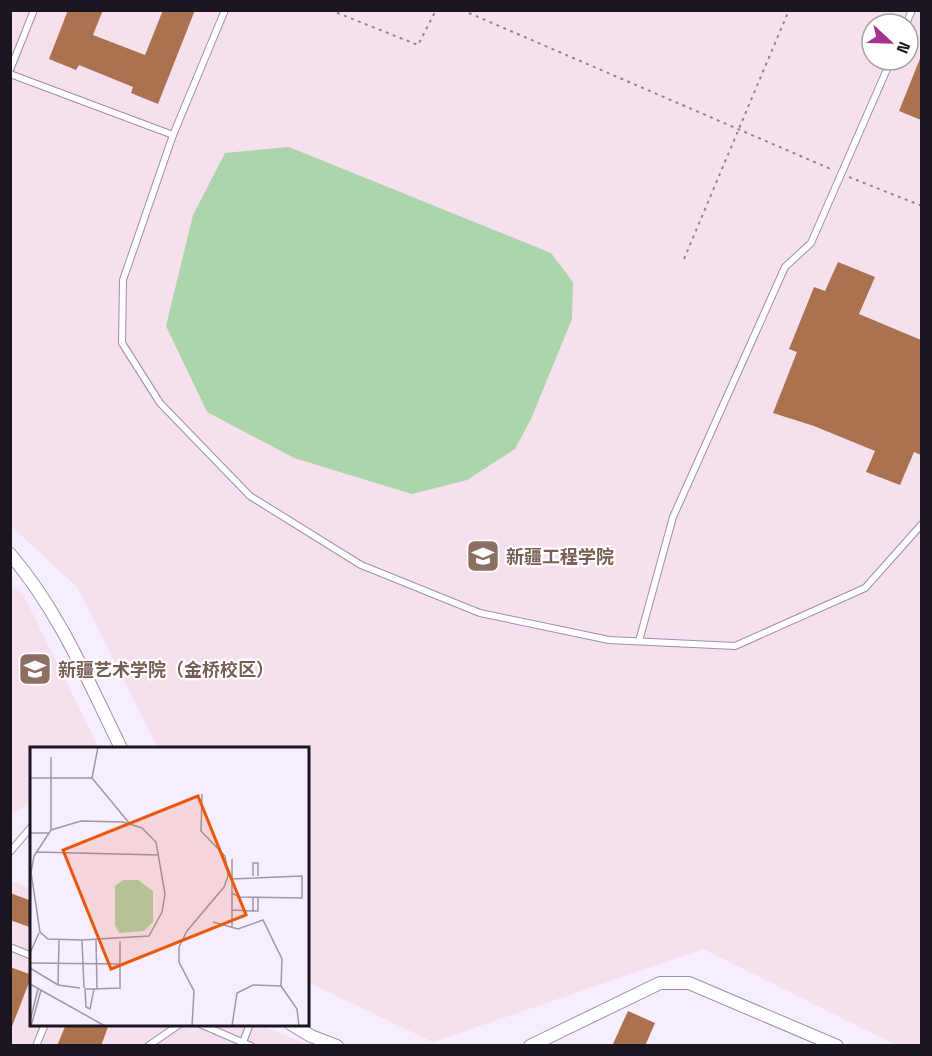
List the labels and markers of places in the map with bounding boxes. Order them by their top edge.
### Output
school or university icon: 新疆工程学院 [465,538,501,574]
place label: 新疆工程学院 [506,545,614,568]
school or university icon: 新疆艺术学院（金桥校区） [17,651,53,687]
place label: 新疆艺术学院（金桥校区） [58,658,274,681]

